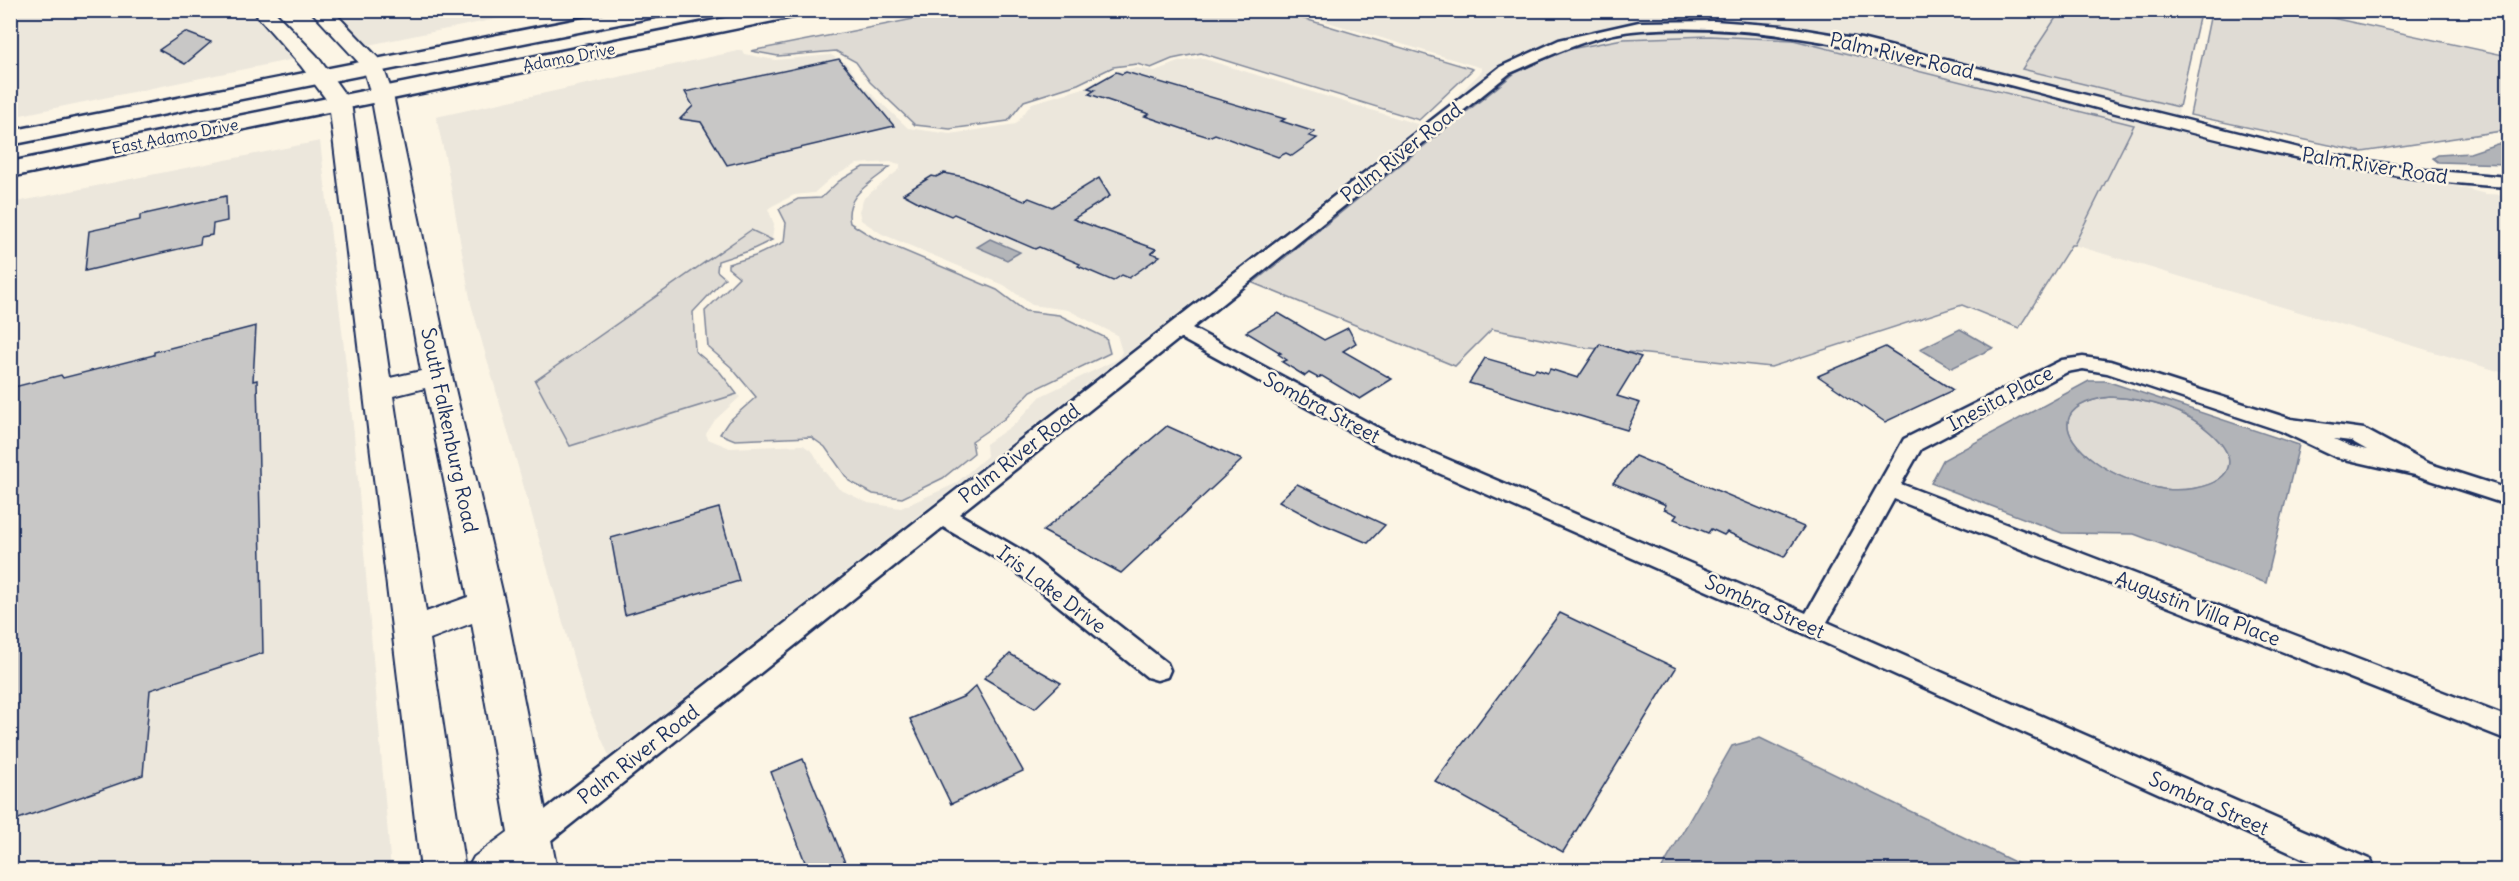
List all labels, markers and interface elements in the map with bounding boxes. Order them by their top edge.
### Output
street label: Palm River Road [1827,26,1977,84]
street label: Adamo Drive [521,38,617,76]
street label: Palm River Road [1335,97,1467,207]
street label: East Adamo Drive [110,114,240,158]
street label: Palm River Road [2300,141,2450,189]
street label: South Falkenburg Road [416,325,484,535]
street label: Inesita Place [1943,360,2057,436]
street label: Sombra Street [1259,366,1385,448]
street label: Palm River Road [953,398,1085,508]
street label: Iris Lake Drive [993,540,1111,638]
street label: Augustin Villa Place [2112,565,2284,651]
street label: Sombra Street [1701,568,1829,644]
street label: Palm River Road [572,699,704,809]
street label: Sombra Street [2145,765,2273,841]

